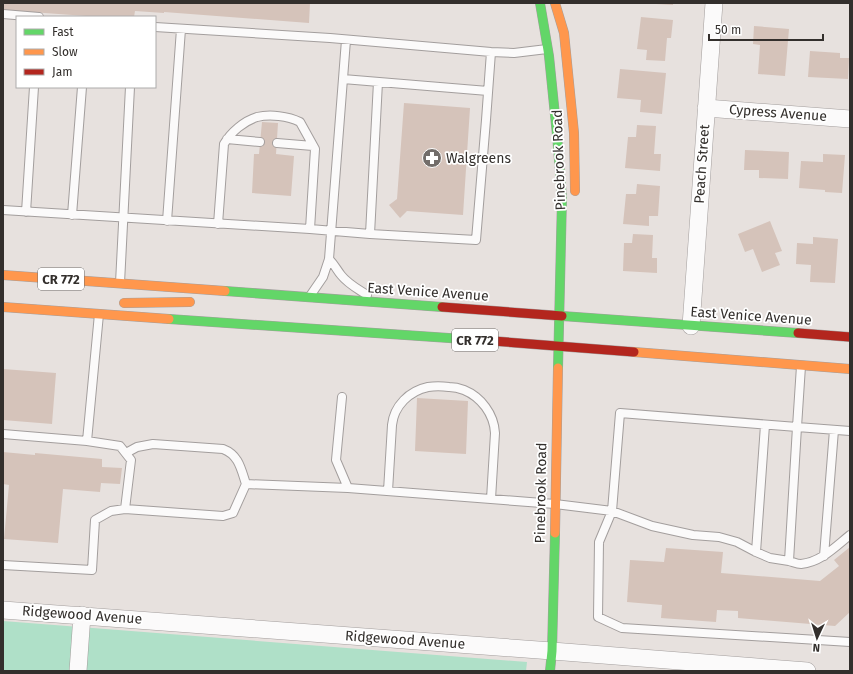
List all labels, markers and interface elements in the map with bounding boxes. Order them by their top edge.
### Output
legend [16,16,156,88]
scale bar [709,16,823,42]
text: 50 m [715,23,741,37]
text: Fast [52,25,74,39]
text: Slow [52,45,78,59]
text: Jam [52,65,72,79]
street label: Cypress Avenue [728,101,828,125]
street label: Pinebrook Road [549,109,569,211]
street label: Peach Street [691,123,713,204]
pharmacy icon: Walgreens [421,147,443,169]
place label: Walgreens [446,150,511,167]
road number: CR 772 [38,268,84,290]
street label: East Venice Avenue [367,279,489,305]
street label: East Venice Avenue [690,303,812,329]
road number: CR 772 [452,329,498,351]
street label: Pinebrook Road [532,442,550,544]
street label: Ridgewood Avenue [21,602,143,628]
north arrow [797,618,837,658]
street label: Ridgewood Avenue [344,627,466,653]
text: N [812,641,820,654]

